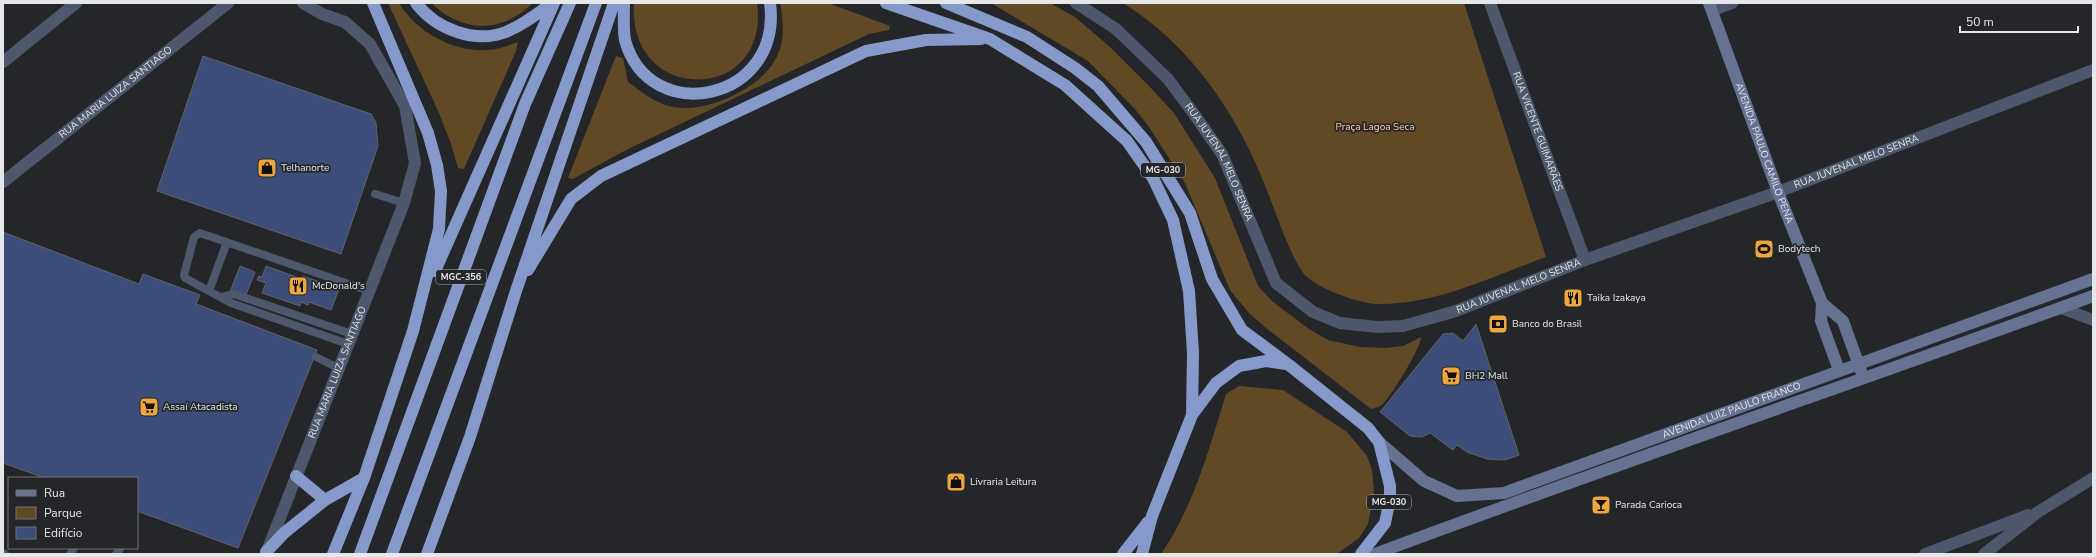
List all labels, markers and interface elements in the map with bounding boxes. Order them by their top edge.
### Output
scale bar [1960,8,2078,34]
text: 50 m [1966,14,1994,30]
street label: RUA MARIA LUIZA SANTIAGO [56,43,175,142]
street label: RUA VICENTE GUIMARÃES [1509,70,1566,193]
street label: AVENIDA PAULO CAMILO PENA [1732,81,1797,226]
street label: RUA JUVENAL MELO SENRA [1181,100,1257,224]
park label: Praça Lagoa Seca [1336,120,1414,134]
street label: RUA JUVENAL MELO SENRA [1792,131,1921,192]
shop icon: Telhanorte [256,157,278,179]
place label: Telhanorte [281,161,329,175]
road number: MG-030 [1141,163,1185,177]
sports icon: Bodytech [1753,238,1775,260]
place label: Bodytech [1778,242,1820,256]
street label: RUA JUVENAL MELO SENRA [1454,255,1584,317]
road number: MGC-356 [436,270,486,284]
restaurant icon: McDonald's [287,275,309,297]
place label: McDonald's [312,279,365,293]
restaurant icon: Taika Izakaya [1562,287,1584,309]
place label: Taika Izakaya [1587,291,1646,305]
street label: RUA MARIA LUIZA SANTIAGO [305,304,370,441]
bank icon: Banco do Brasil [1487,313,1509,335]
place label: Banco do Brasil [1512,317,1582,331]
supermarket icon: BH2 Mall [1440,365,1462,387]
place label: BH2 Mall [1465,369,1508,383]
street label: AVENIDA LUIZ PAULO FRANCO [1660,379,1803,442]
supermarket icon: Assaí Atacadista [138,396,160,418]
place label: Assaí Atacadista [163,400,238,414]
shop icon: Livraria Leitura [945,471,967,493]
place label: Livraria Leitura [970,475,1036,489]
legend [8,477,138,549]
text: Rua [44,485,65,501]
bar icon: Parada Carioca [1590,494,1612,516]
road number: MG-030 [1367,495,1411,509]
place label: Parada Carioca [1615,498,1682,512]
text: Parque [44,505,82,521]
text: Edifício [44,525,83,541]

